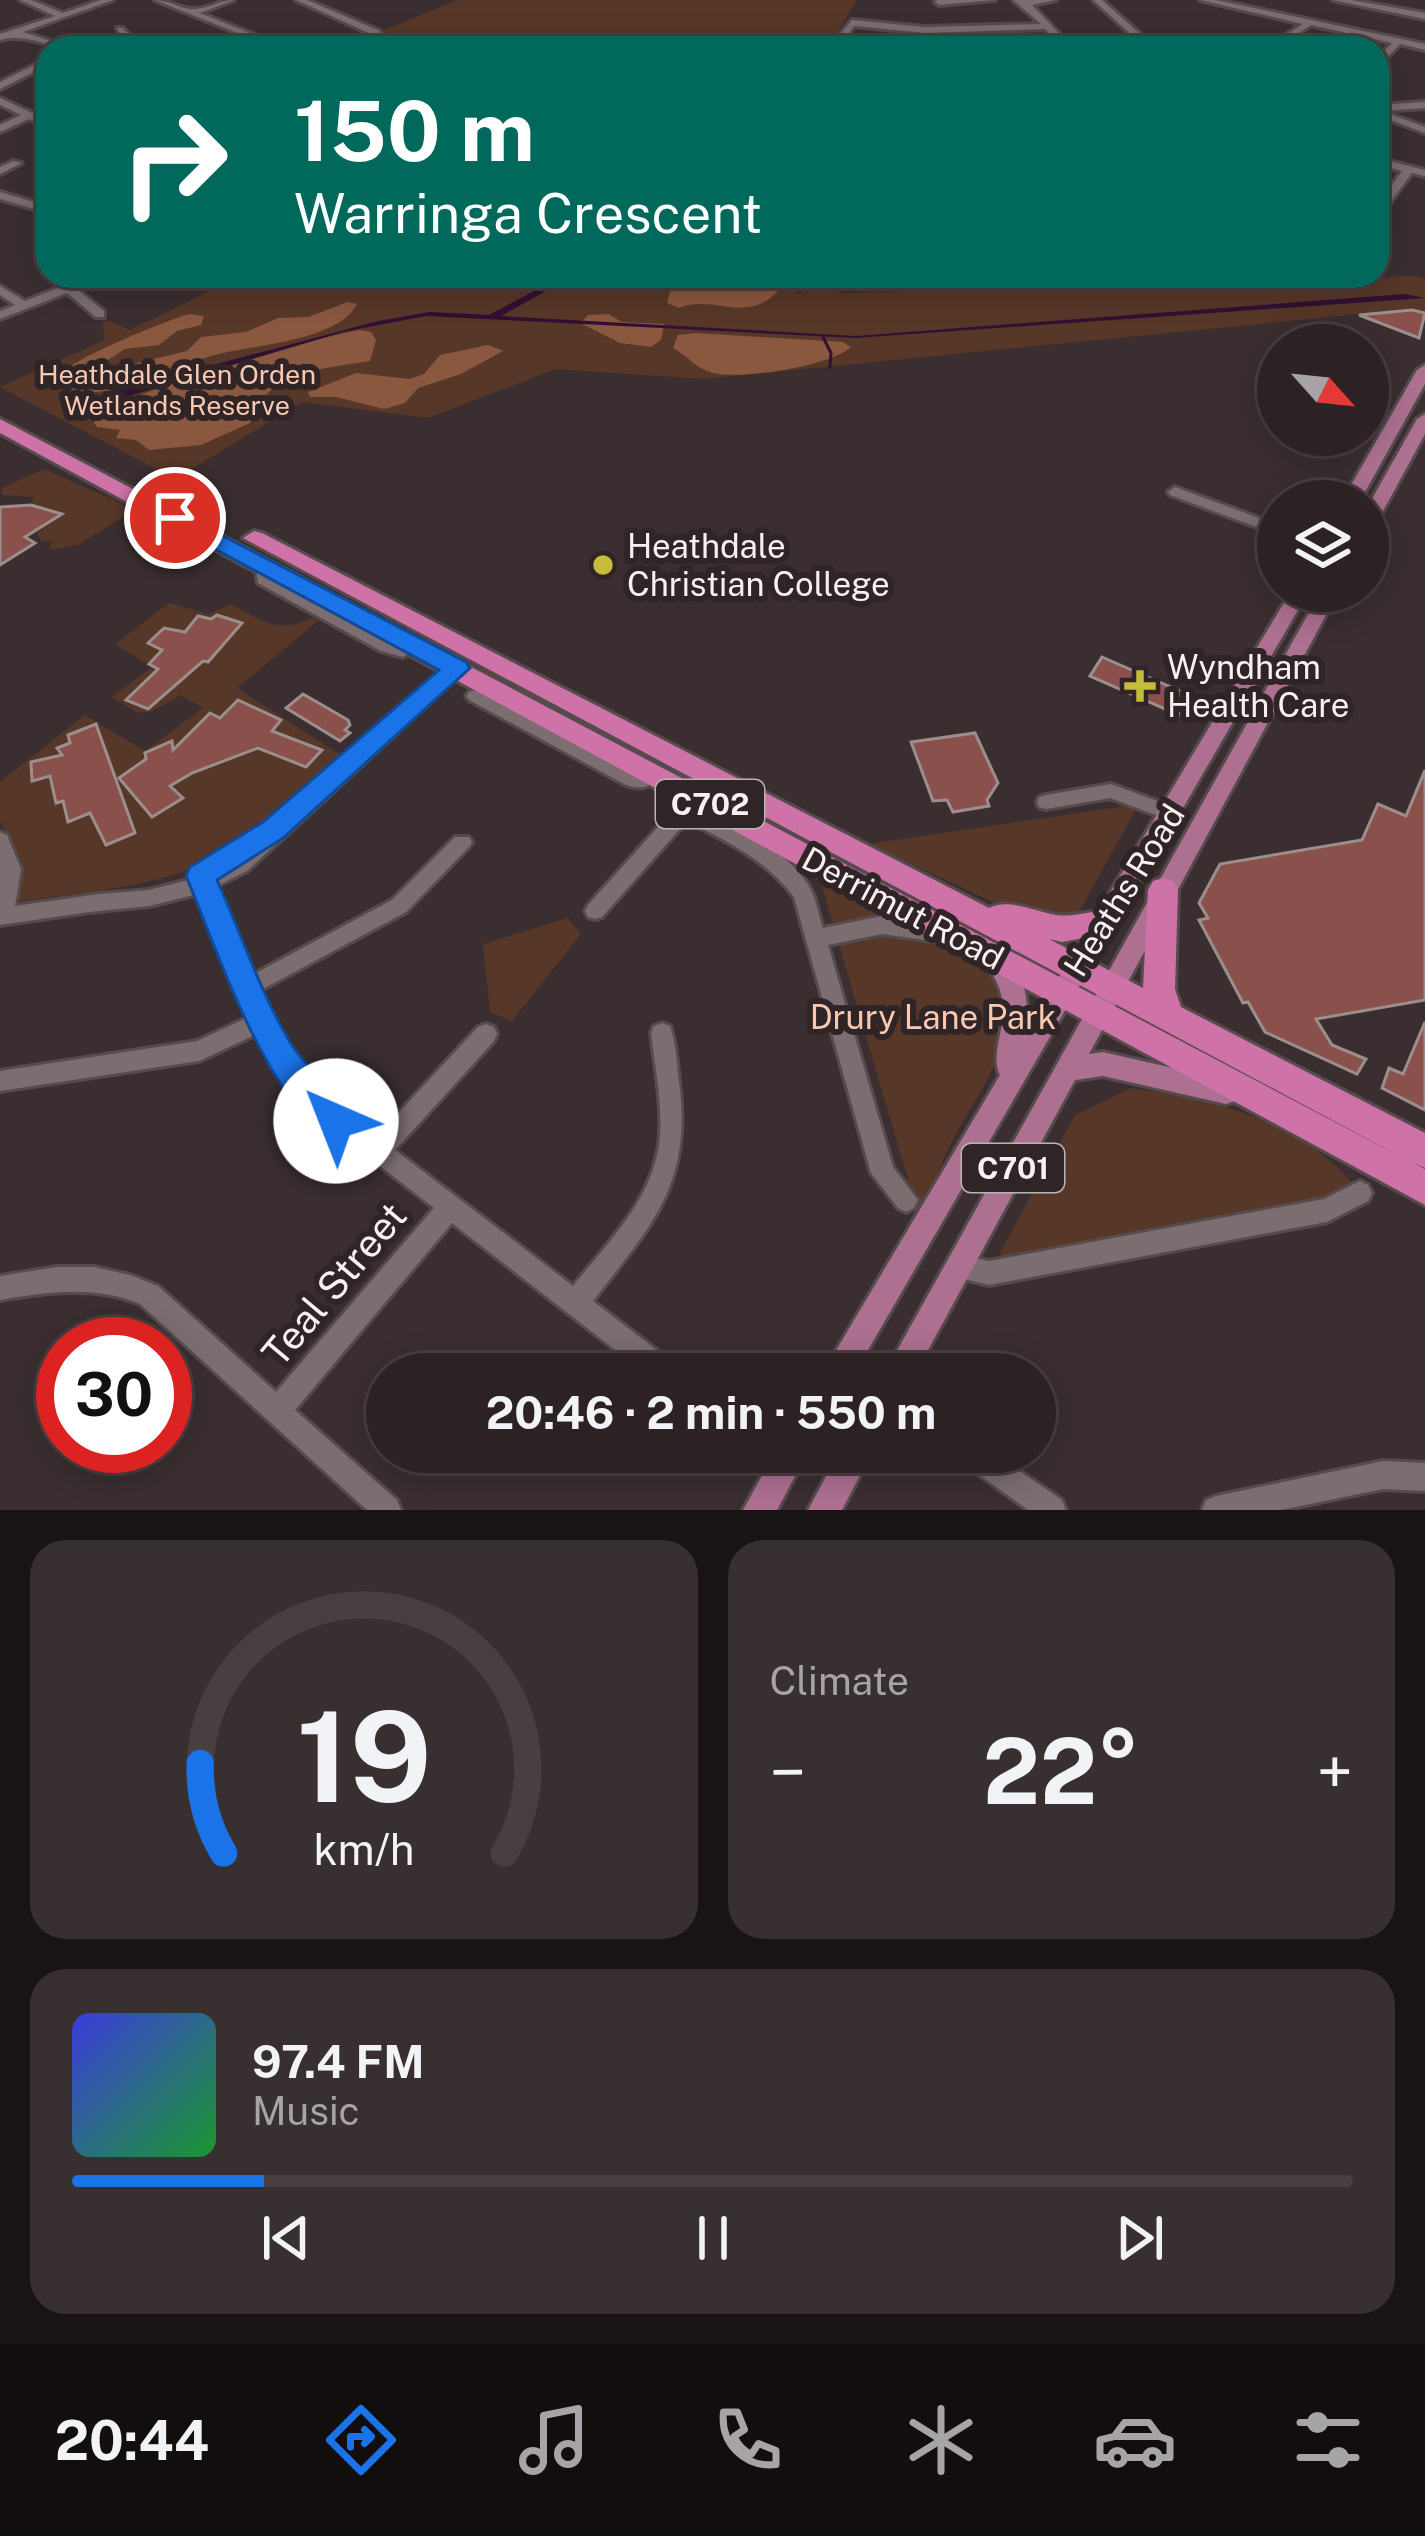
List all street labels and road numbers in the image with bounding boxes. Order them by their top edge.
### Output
road number: C702 [656,780,764,828]
street label: Heaths Road [1056,797,1192,983]
street label: Derrimut Road [796,839,1010,977]
road number: C701 [962,1144,1064,1192]
street label: Teal Street [252,1193,416,1375]

